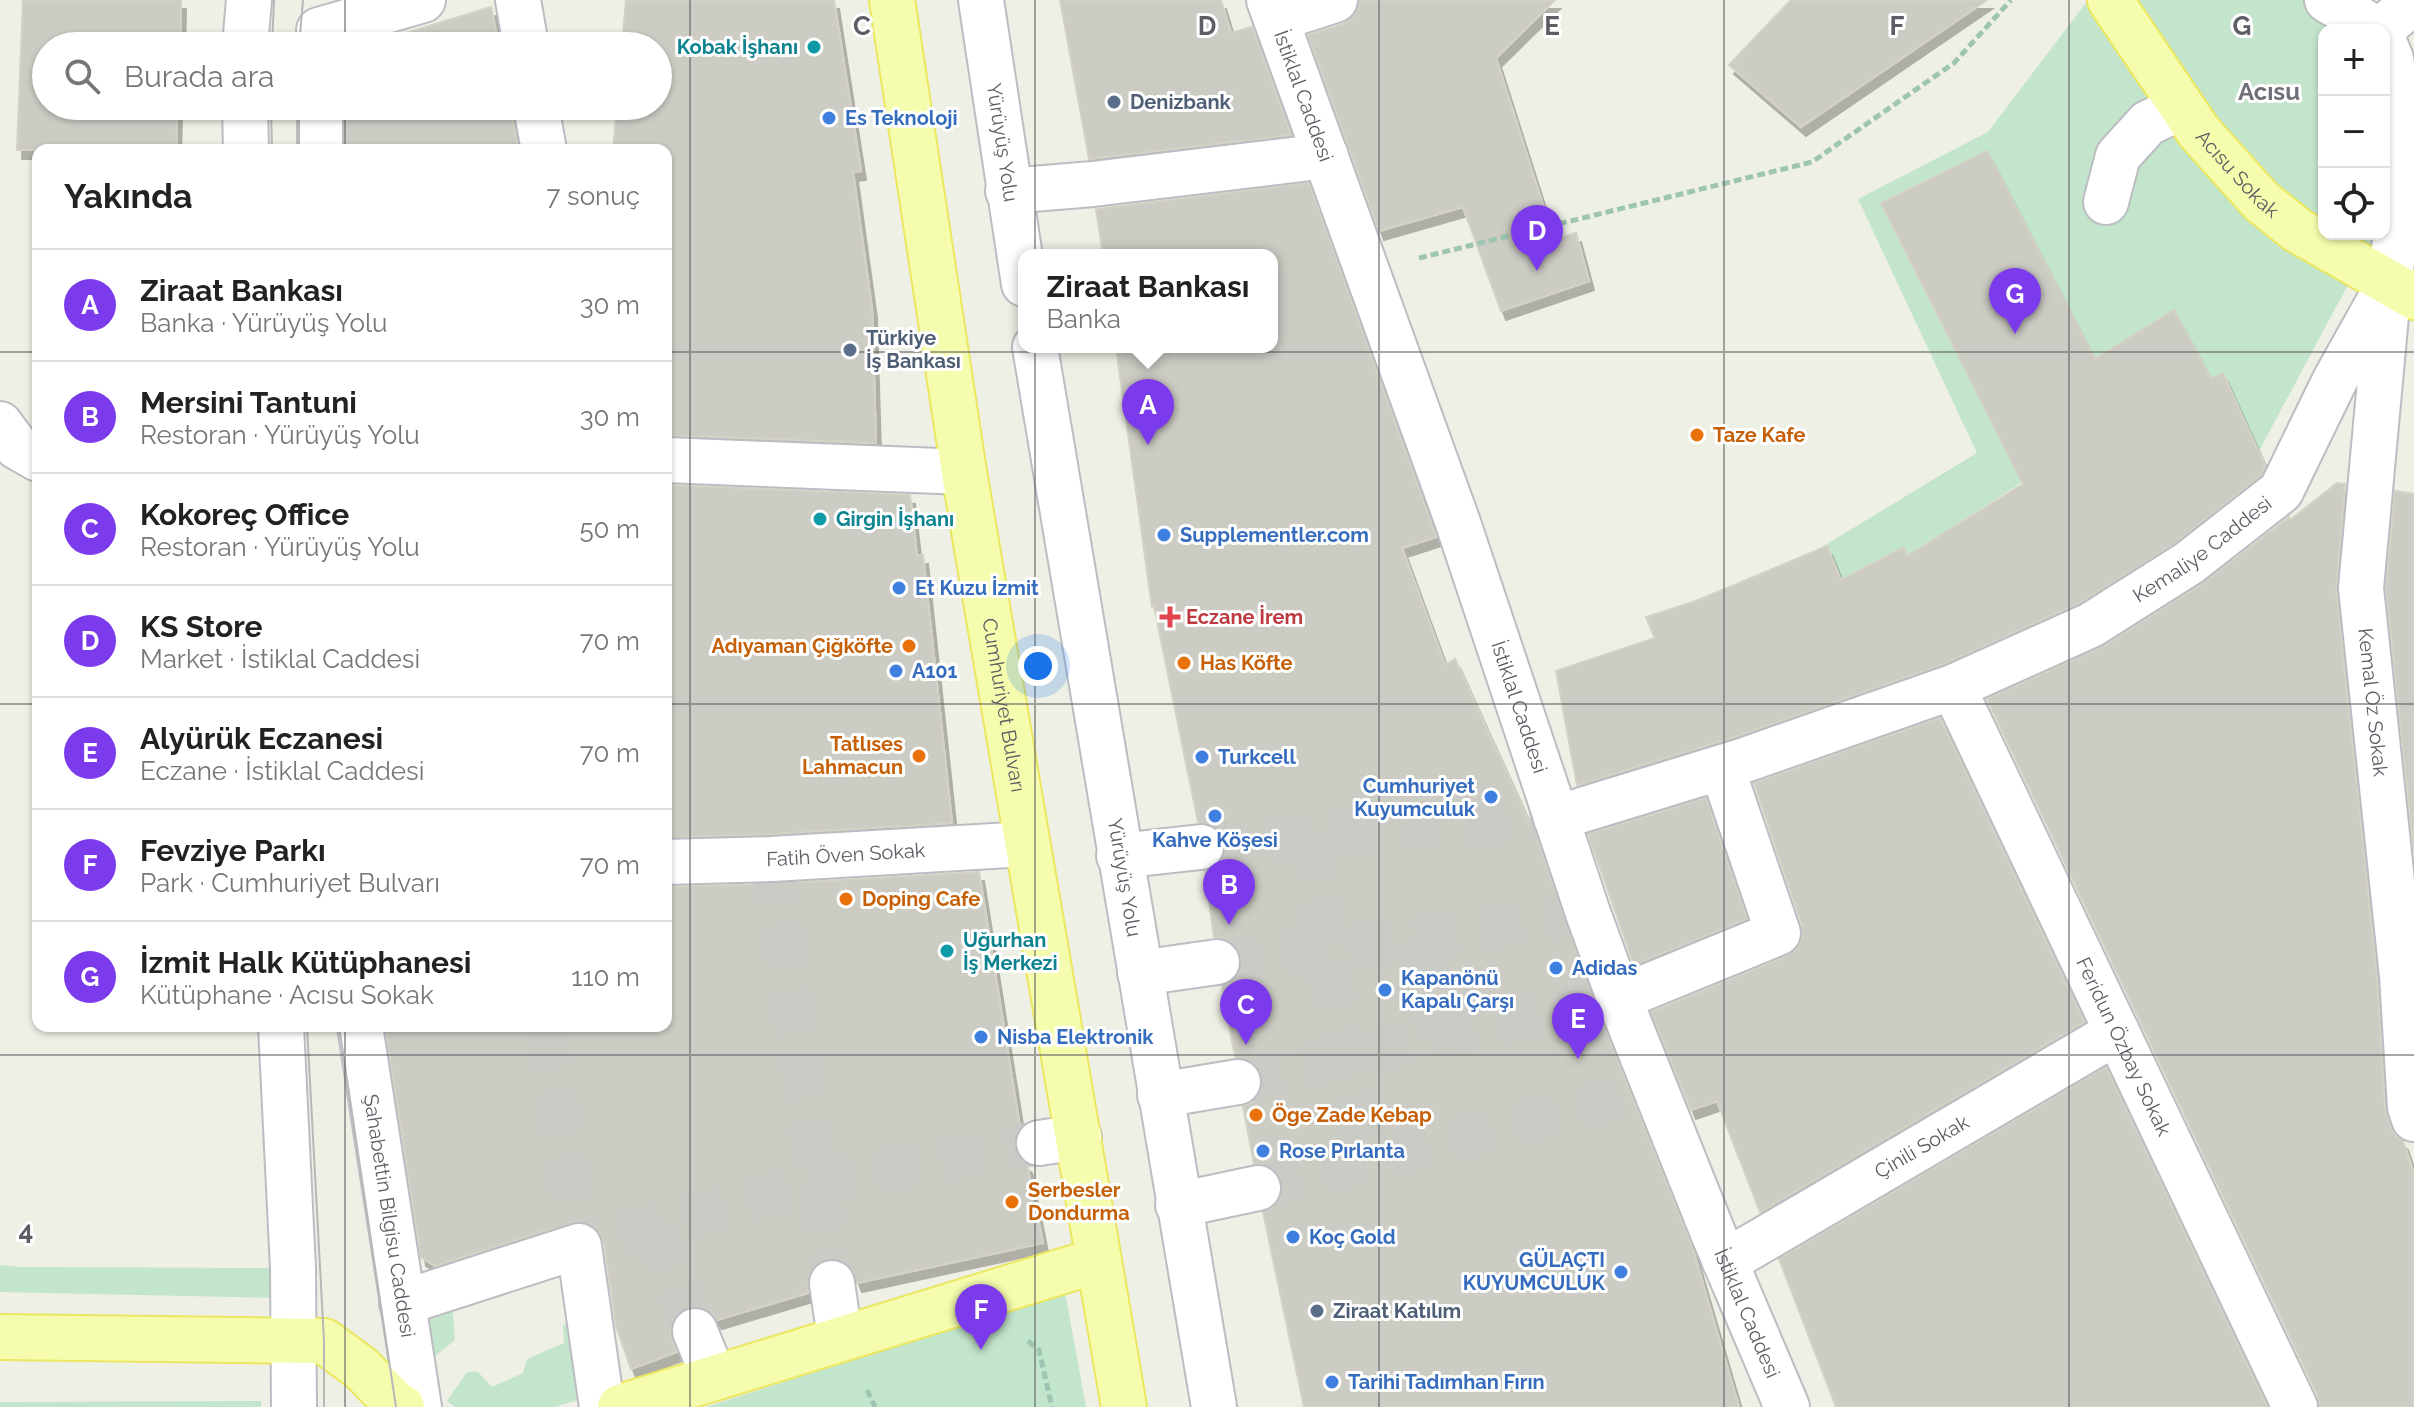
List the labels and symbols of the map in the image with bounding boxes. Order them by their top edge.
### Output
text: C [853,11,871,41]
text: D [1198,11,1216,41]
text: E [1544,11,1560,41]
text: F [1890,11,1905,41]
text: G [2233,11,2251,41]
street label: İstiklal Caddesi [1269,27,1338,165]
place label: Kobak İşhanı [677,35,798,59]
marker: Kobak İşhanı [805,38,823,56]
district label: Acısu [2238,77,2300,106]
street label: Yürüyüş Yolu [982,81,1023,203]
place label: Denizbank [1130,90,1232,114]
marker: Denizbank [1105,93,1123,111]
place label: Es Teknoloji [845,106,958,130]
marker: Es Teknoloji [820,109,838,127]
street label: Acısu Sokak [2191,125,2284,223]
pin: D [1511,205,1563,271]
pin: G [1989,268,2041,334]
place label: Türkiye İş Bankası [866,326,961,373]
marker: Türkiye İş Bankası [841,341,859,359]
pin: A [1122,379,1174,445]
place label: Taze Kafe [1713,423,1806,447]
marker: Taze Kafe [1688,426,1706,444]
street label: Kemaliye Caddesi [2128,491,2276,608]
place label: Girgin İşhanı [836,507,954,531]
marker: Girgin İşhanı [811,510,829,528]
place label: Supplementler.com [1180,523,1369,547]
marker: Supplementler.com [1155,526,1173,544]
place label: Et Kuzu İzmit [915,576,1039,600]
marker: Et Kuzu İzmit [890,579,908,597]
place label: Eczane İrem [1186,605,1303,629]
marker: Eczane İrem [1161,608,1179,626]
street label: Cumhuriyet Bulvarı [977,616,1031,794]
street label: Kemal Öz Sokak [2353,627,2393,778]
place label: Adıyaman Çiğköfte [712,634,893,658]
marker: Adıyaman Çiğköfte [900,637,918,655]
street label: İstiklal Caddesi [1486,637,1553,776]
your location [1018,646,1058,686]
place label: Has Köfte [1200,651,1293,675]
marker: Has Köfte [1175,654,1193,672]
place label: A101 [912,659,958,683]
marker: A101 [887,662,905,680]
place label: Tatlıses Lahmacun [802,732,903,779]
place label: Turkcell [1218,745,1296,769]
marker: Tatlıses Lahmacun [910,747,928,765]
marker: Turkcell [1193,748,1211,766]
place label: Cumhuriyet Kuyumculuk [1354,774,1476,821]
marker: Cumhuriyet Kuyumculuk [1482,788,1500,806]
marker: Kahve Köşesi [1206,807,1224,825]
street label: Yürüyüş Yolu [1103,816,1146,939]
place label: Kahve Köşesi [1152,828,1278,852]
street label: Fatih Öven Sokak [766,838,926,871]
pin: B [1203,859,1255,925]
place label: Doping Cafe [862,887,980,911]
marker: Doping Cafe [837,890,855,908]
place label: Uğurhan İş Merkezi [963,928,1058,975]
marker: Uğurhan İş Merkezi [938,942,956,960]
street label: Feridun Özbay Sokak [2071,953,2177,1140]
place label: Adidas [1572,956,1638,980]
marker: Adidas [1547,959,1565,977]
place label: Kapanönü Kapalı Çarşı [1401,966,1514,1013]
pin: C [1220,979,1272,1045]
marker: Kapanönü Kapalı Çarşı [1376,981,1394,999]
pin: E [1552,993,1604,1059]
place label: Nisba Elektronik [997,1025,1154,1049]
marker: Nisba Elektronik [972,1028,990,1046]
street label: Şahabettin Bilgisu Caddesi [359,1092,420,1339]
place label: Öge Zade Kebap [1272,1103,1432,1127]
marker: Öge Zade Kebap [1247,1106,1265,1124]
street label: Çinili Sokak [1870,1109,1973,1184]
place label: Rose Pırlanta [1279,1139,1405,1163]
marker: Rose Pırlanta [1254,1142,1272,1160]
place label: Serbesler Dondurma [1028,1178,1130,1225]
marker: Serbesler Dondurma [1003,1193,1021,1211]
text: 4 [19,1216,33,1246]
place label: Koç Gold [1309,1225,1396,1249]
marker: Koç Gold [1284,1228,1302,1246]
street label: İstiklal Caddesi [1709,1245,1785,1381]
place label: GÜLAÇTI KUYUMCULUK [1463,1248,1606,1295]
marker: GÜLAÇTI KUYUMCULUK [1612,1263,1630,1281]
pin: F [955,1284,1007,1350]
place label: Ziraat Katılım [1333,1299,1461,1323]
marker: Ziraat Katılım [1308,1302,1326,1320]
place label: Tarihi Tadımhan Fırın [1348,1370,1545,1394]
marker: Tarihi Tadımhan Fırın [1323,1373,1341,1391]

